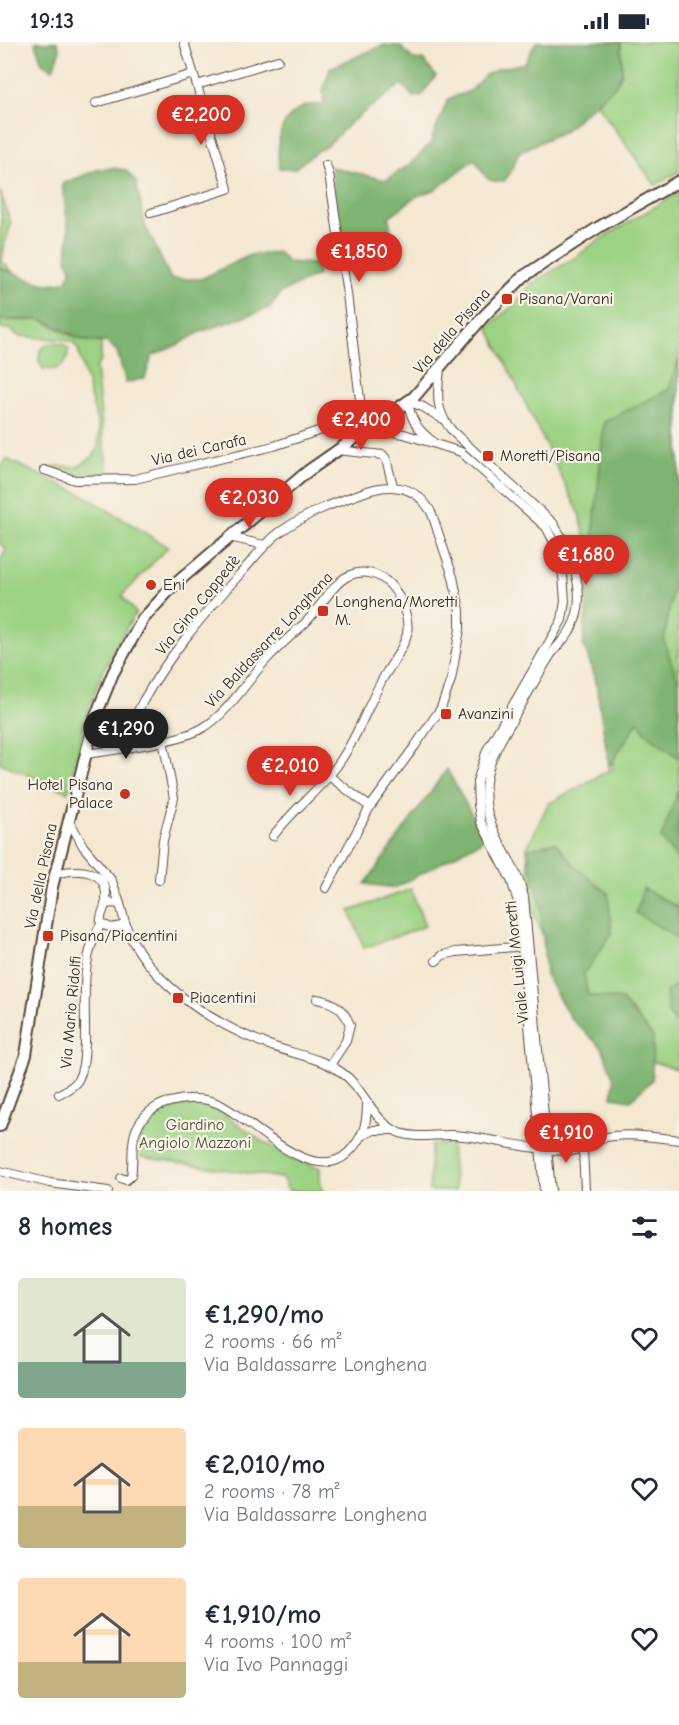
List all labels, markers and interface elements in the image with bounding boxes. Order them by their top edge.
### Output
text: 19:13 [30,8,74,34]
pin: €2,200 [152,95,250,146]
text: €2,200 [171,103,231,126]
pin: €1,850 [310,232,408,283]
text: €1,850 [330,240,388,263]
street label: Via della Pisana [410,285,494,377]
place label: Pisana/Varani [519,290,613,308]
marker: Pisana/Varani [500,292,514,306]
pin: €2,400 [312,400,410,451]
text: €2,400 [331,408,391,431]
street label: Via dei Carafa [150,430,248,470]
place label: Moretti/Pisana [500,447,600,465]
marker: Moretti/Pisana [481,449,495,463]
pin: €2,030 [200,478,298,529]
text: €2,030 [219,486,279,509]
pin: €1,680 [537,535,635,586]
text: €1,680 [557,543,615,566]
street label: Via Gino Coppedè [152,551,244,659]
street label: Via Baldassarre Longhena [201,569,337,711]
place label: Eni [163,576,185,594]
marker: Eni [144,578,158,592]
place label: Longhena/Moretti M. [335,593,458,629]
marker: Longhena/Moretti M. [316,604,330,618]
place label: Avanzini [458,705,514,723]
marker: Avanzini [439,707,453,721]
pin: €1,290 [77,709,175,760]
text: €1,290 [97,717,155,740]
pin: €2,010 [241,746,339,797]
text: €2,010 [261,754,319,777]
place label: Hotel Pisana Palace [28,776,113,812]
marker: Hotel Pisana Palace [118,787,132,801]
street label: Via della Pisana [21,822,61,930]
street label: Viale Luigi Moretti [502,900,532,1024]
place label: Pisana/Piacentini [60,927,178,945]
marker: Pisana/Piacentini [41,929,55,943]
street label: Via Mario Ridolfi [57,955,85,1069]
place label: Piacentini [190,989,256,1007]
marker: Piacentini [171,991,185,1005]
pin: €1,910 [517,1113,615,1164]
park label: Giardino Angiolo Mazzoni [139,1116,251,1152]
text: €1,910 [538,1121,594,1144]
icon: filters [628,1211,661,1244]
text: 8 homes [18,1212,112,1242]
text: €1,290/mo [204,1300,324,1330]
icon: home [66,1302,138,1374]
icon: heart [628,1322,661,1355]
text: 2 rooms · 66 m² [204,1330,342,1353]
text: Via Baldassarre Longhena [204,1353,427,1376]
text: €2,010/mo [204,1450,325,1480]
icon: home [66,1452,138,1524]
icon: heart [628,1472,661,1505]
text: 2 rooms · 78 m² [204,1480,340,1503]
text: Via Baldassarre Longhena [204,1503,427,1526]
text: €1,910/mo [204,1600,321,1630]
icon: home [66,1602,138,1674]
icon: heart [628,1622,661,1655]
text: 4 rooms · 100 m² [204,1630,351,1653]
text: Via Ivo Pannaggi [204,1653,348,1676]

